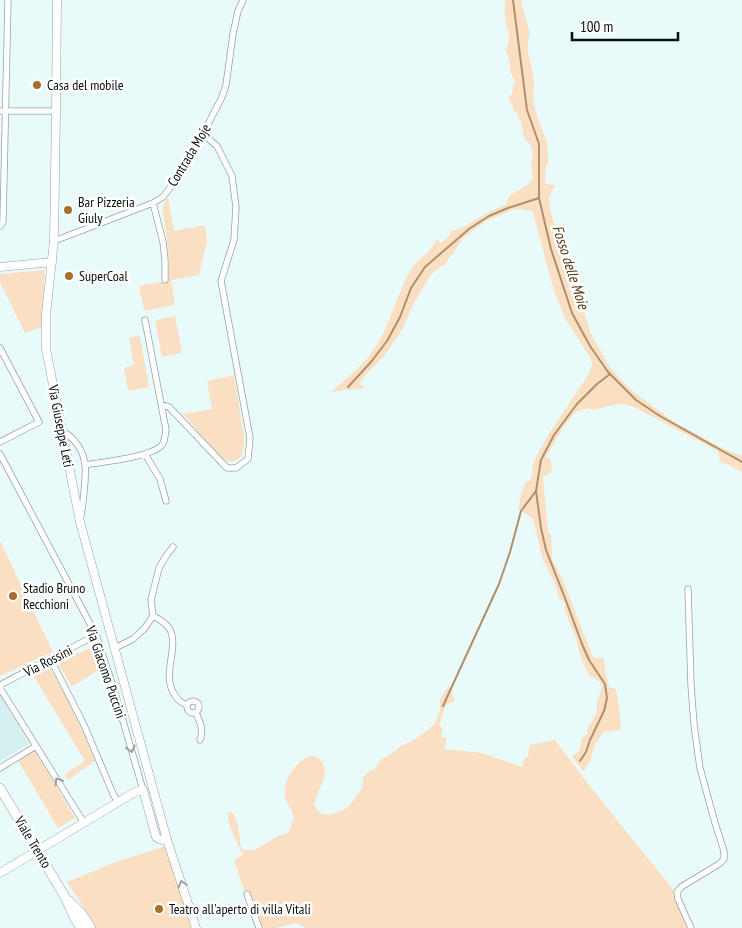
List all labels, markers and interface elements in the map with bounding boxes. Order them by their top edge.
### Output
scale bar [572,10,678,42]
text: 100 m [580,17,613,36]
place label: Casa del mobile [47,76,124,94]
marker: Casa del mobile [31,79,43,91]
street label: Contrada Moje [163,120,215,190]
place label: Bar Pizzeria Giuly [78,193,135,227]
marker: Bar Pizzeria Giuly [62,204,74,216]
water label: Fosso delle Moie [549,223,594,312]
place label: SuperCoal [79,267,128,285]
marker: SuperCoal [63,270,75,282]
street label: Via Giuseppe Leti [44,382,78,469]
place label: Stadio Bruno Recchioni [23,579,85,613]
marker: Stadio Bruno Recchioni [7,590,19,602]
street label: Via Giacomo Puccini [81,622,130,721]
street label: Via Rossini [20,641,75,681]
one-way arrow [126,744,136,752]
one-way arrow [55,778,65,787]
street label: Viale Trento [10,812,55,871]
one-way arrow [178,880,188,888]
place label: Teatro all'aperto di villa Vitali [169,900,311,918]
marker: Teatro all'aperto di villa Vitali [153,903,165,915]

